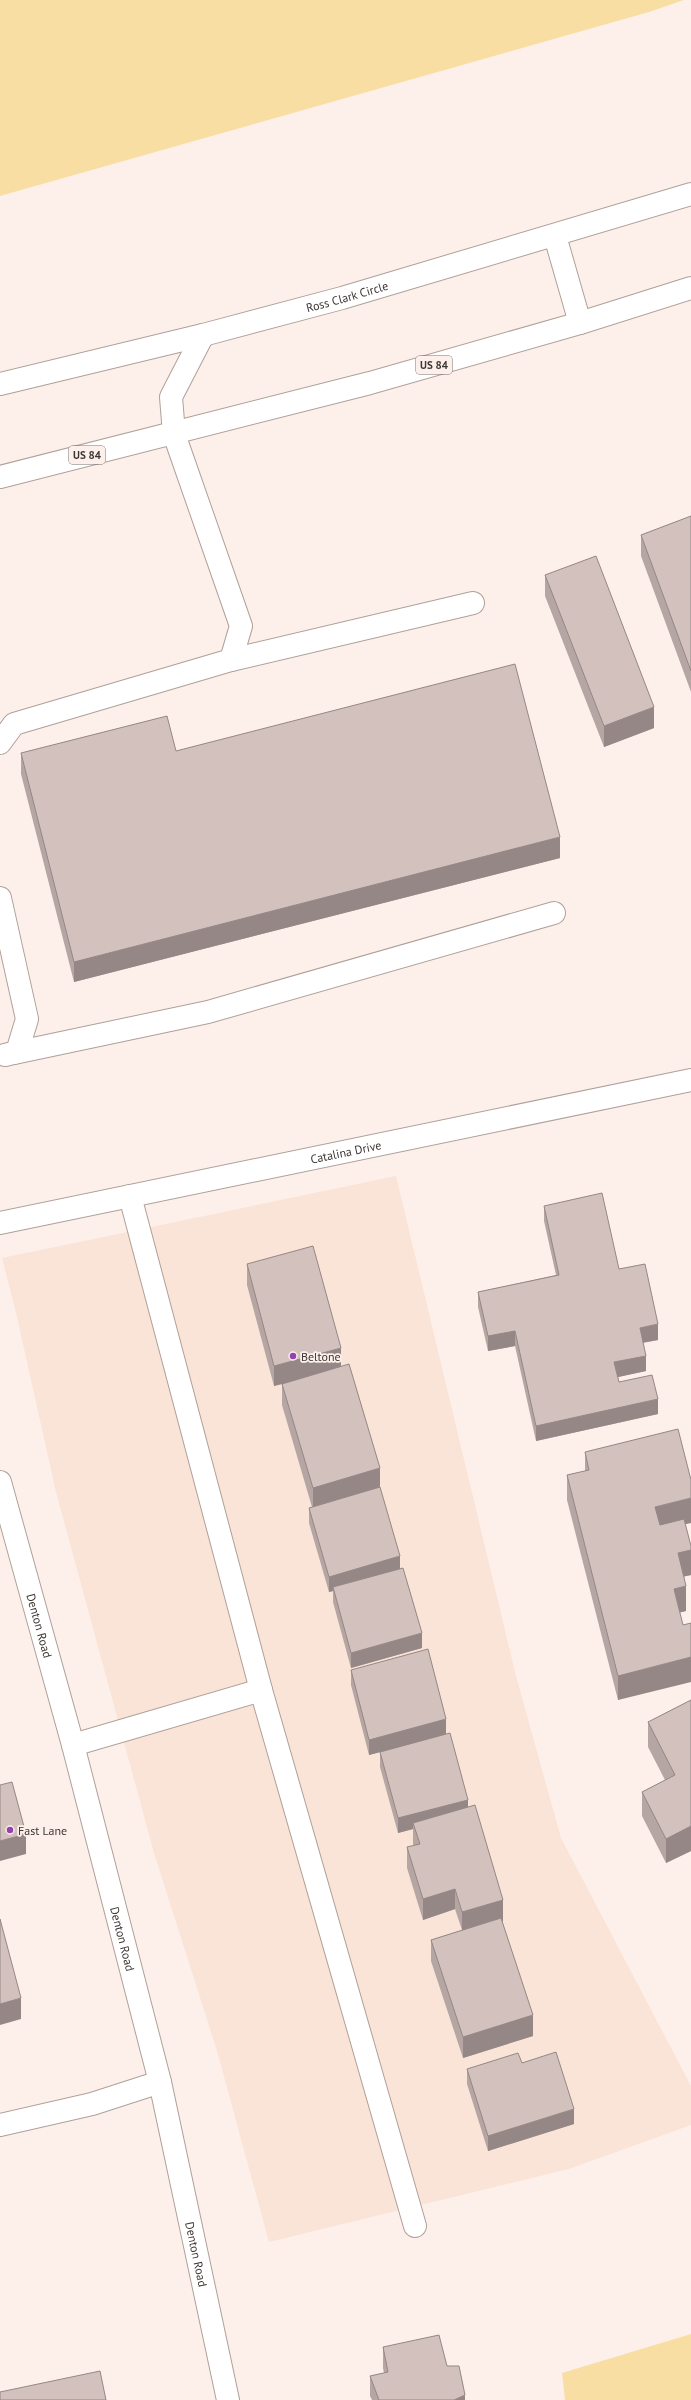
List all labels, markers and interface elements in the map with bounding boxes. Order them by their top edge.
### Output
street label: Ross Clark Circle [304,277,390,315]
road number: US 84 [416,356,452,374]
road number: US 84 [69,446,105,464]
street label: Catalina Drive [309,1137,382,1166]
place label: Beltone [301,1349,341,1364]
marker: Beltone [288,1351,298,1361]
street label: Denton Road [24,1592,56,1659]
place label: Fast Lane [18,1823,67,1838]
marker: Fast Lane [5,1825,15,1835]
street label: Denton Road [107,1905,139,1973]
street label: Denton Road [183,2220,211,2288]

